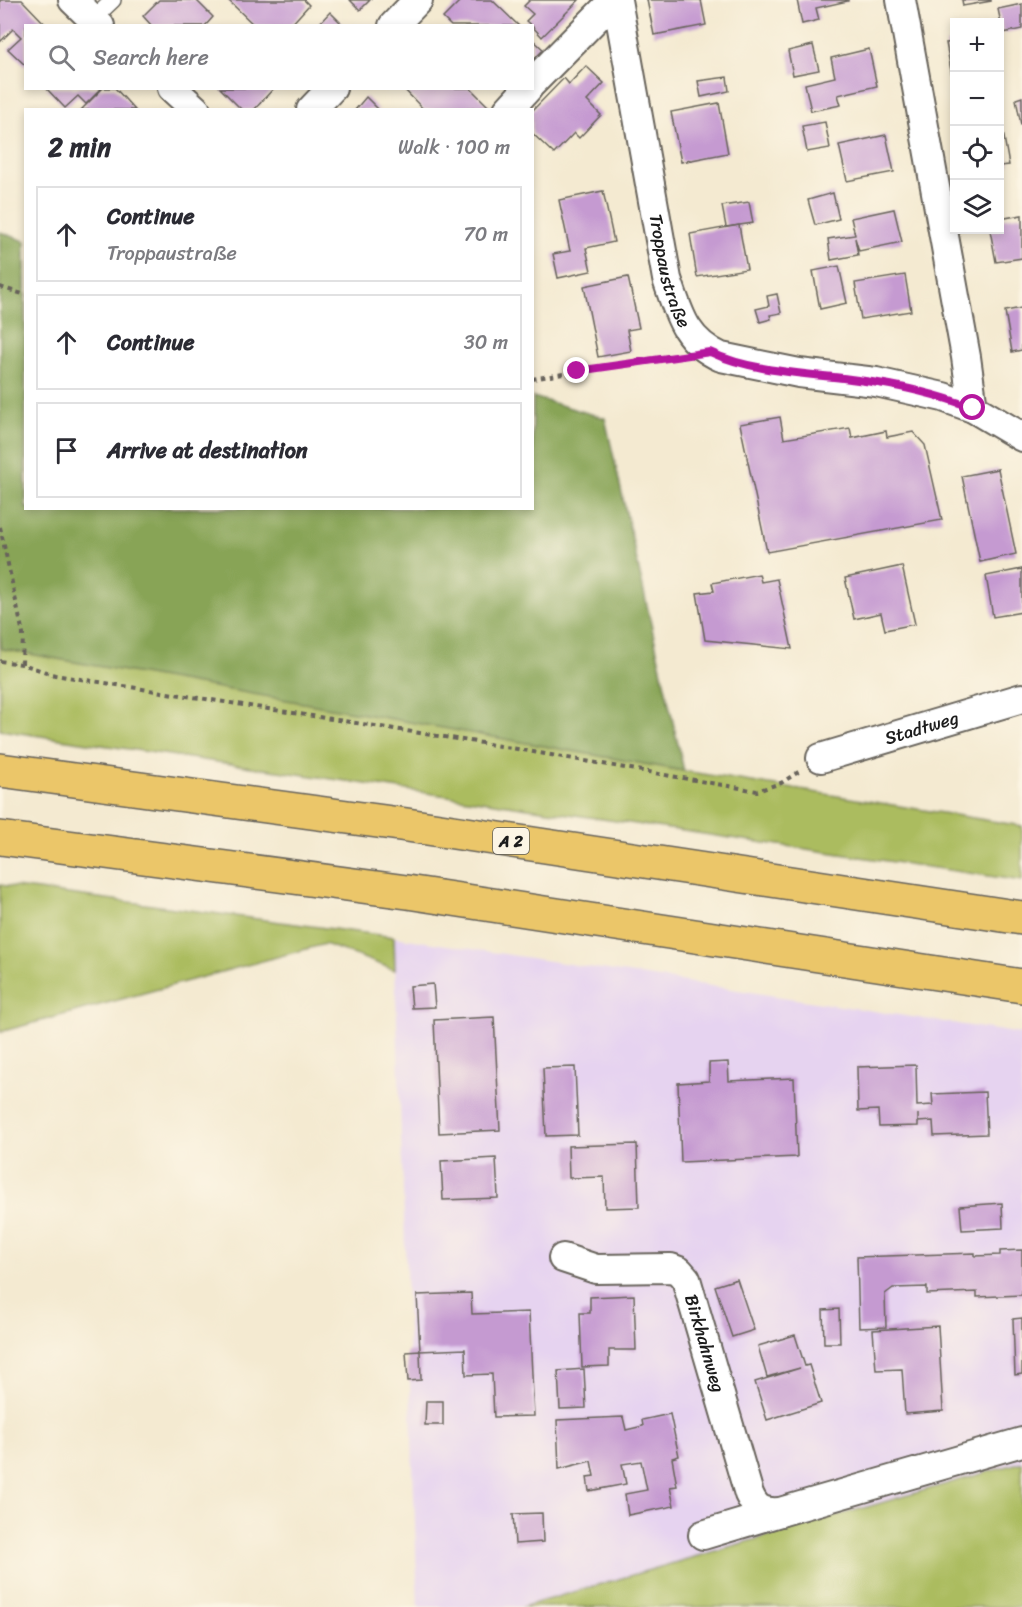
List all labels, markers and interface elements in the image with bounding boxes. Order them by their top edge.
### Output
map controls [950,18,1004,234]
button: + [950,18,1004,72]
search box [24,24,534,90]
text: Search here [93,38,209,77]
icon: search [45,41,78,74]
button: − [950,72,1004,126]
text: 2 min [48,124,111,170]
button: locate [950,126,1004,180]
text: Walk · 100 m [398,130,510,165]
button: layers [950,180,1004,234]
text: Continue [107,197,195,236]
street label: Troppaustraße [640,211,700,334]
text: 70 m [463,217,508,252]
icon: ahead [50,218,83,251]
text: Troppaustraße [107,236,237,271]
text: Continue [107,323,195,362]
text: 30 m [464,325,508,360]
icon: ahead [50,326,83,359]
route end [563,357,589,383]
route start [959,394,985,420]
text: Arrive at destination [107,431,308,470]
icon: arrive [50,434,83,467]
street label: Stadtweg [881,702,963,754]
road number: A 2 [493,828,529,854]
street label: Birkhahnweg [675,1290,734,1396]

